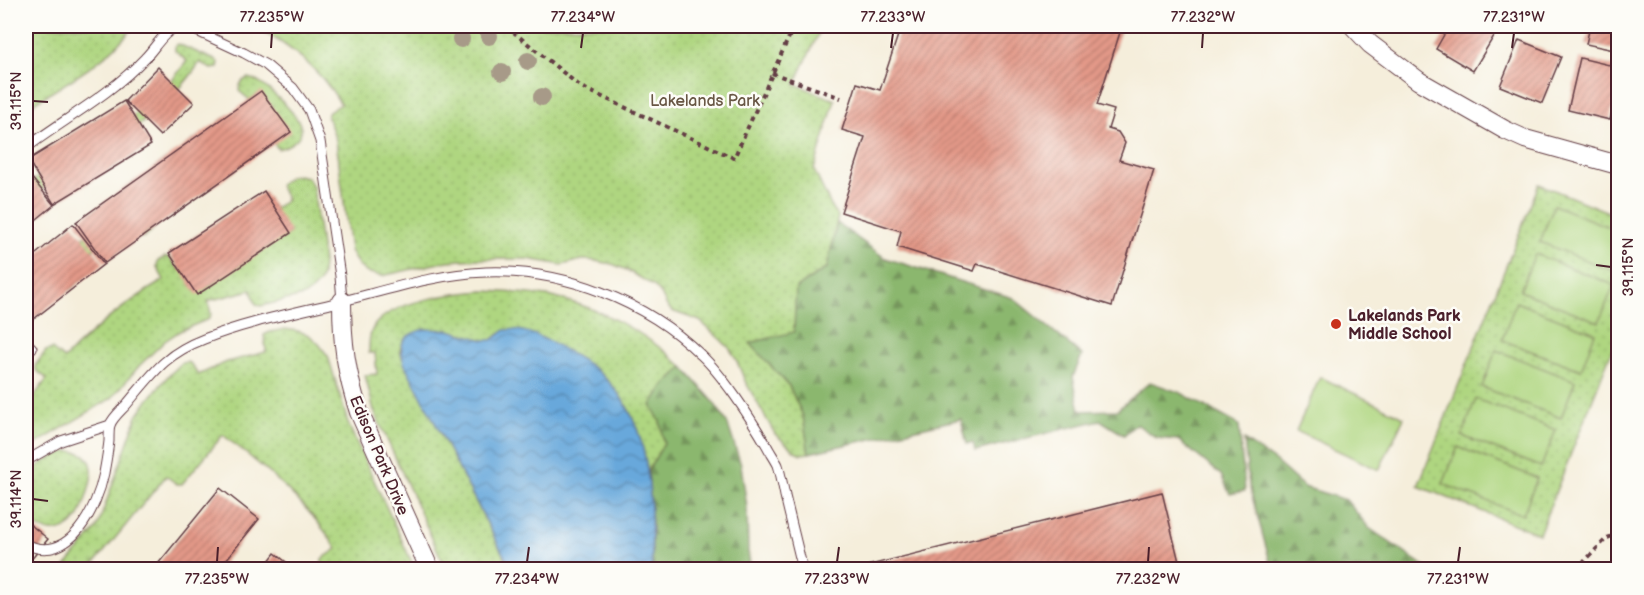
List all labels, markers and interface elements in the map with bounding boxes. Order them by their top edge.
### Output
text: 77.235°W [240,8,305,27]
text: 77.234°W [551,8,616,27]
text: 77.233°W [861,8,926,27]
text: 77.232°W [1171,8,1236,27]
text: 77.231°W [1483,8,1545,27]
text: 39.115°N [7,71,26,131]
park label: Lakelands Park [650,92,760,111]
text: 39.115°N [1619,237,1638,297]
place label: Lakelands Park Middle School [1348,307,1461,344]
marker: Lakelands Park Middle School [1329,317,1343,331]
street label: Edison Park Drive [345,393,413,519]
text: 39.114°N [7,469,26,529]
text: 77.235°W [185,570,250,589]
text: 77.234°W [495,570,560,589]
text: 77.233°W [805,570,870,589]
text: 77.232°W [1116,570,1181,589]
text: 77.231°W [1427,570,1489,589]

